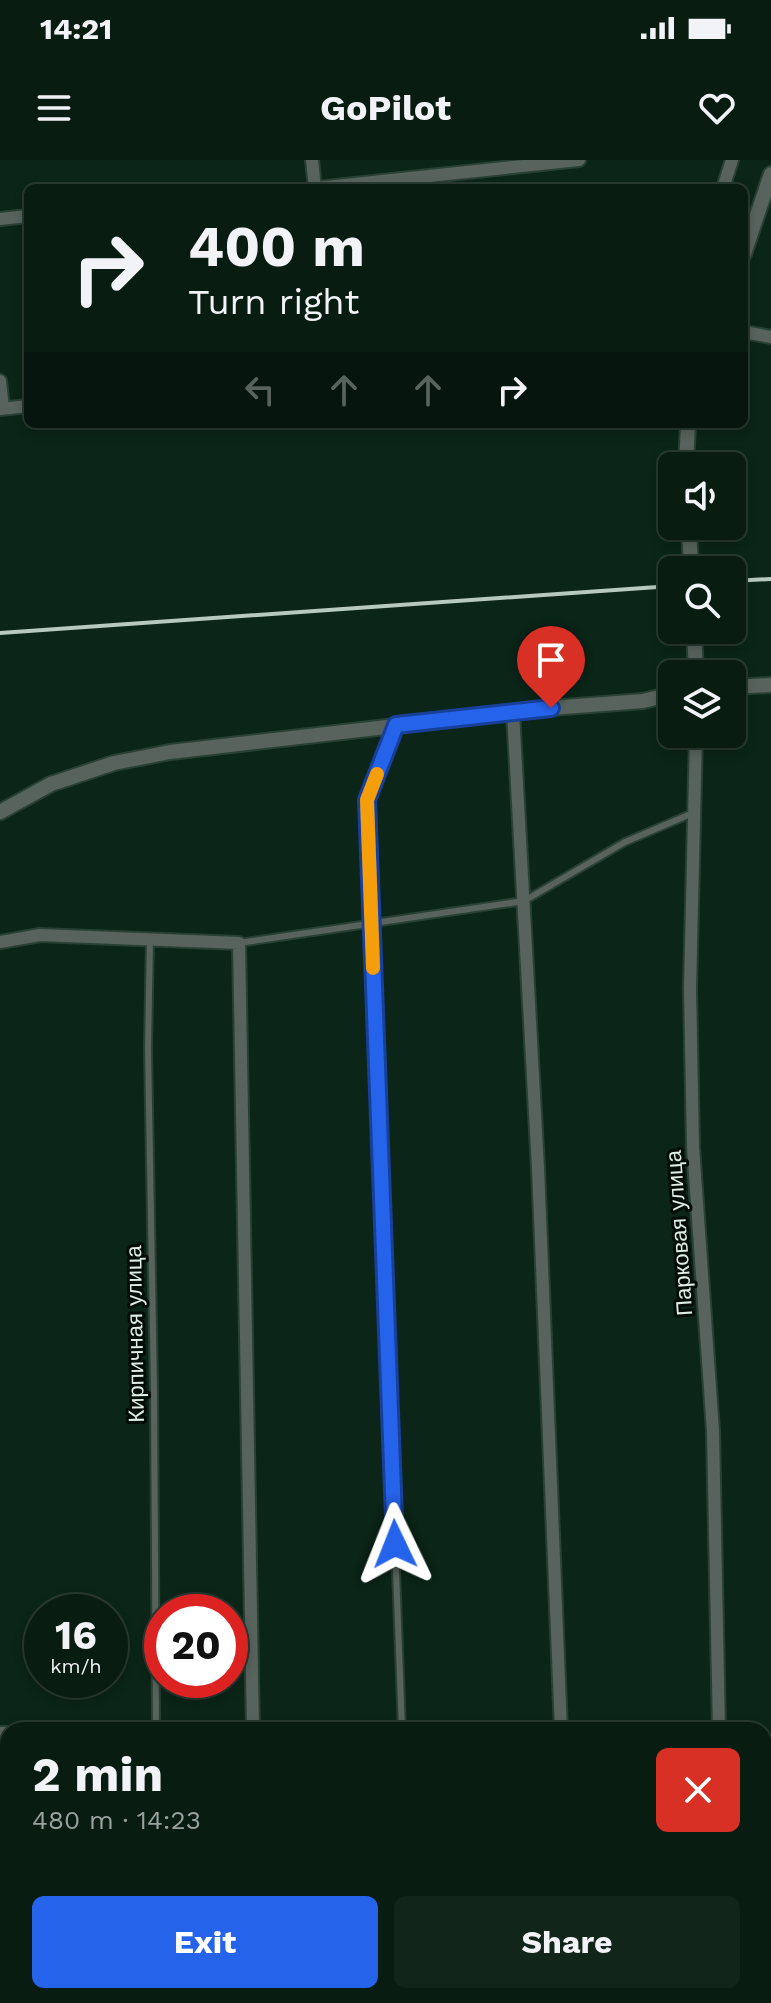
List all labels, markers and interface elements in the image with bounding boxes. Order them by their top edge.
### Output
text: 14:21 [40,11,112,46]
icon: menu [32,86,76,130]
icon: heart [695,86,739,130]
text: GoPilot [320,87,451,129]
text: 400 m [188,214,365,280]
icon: right [56,216,160,320]
text: Turn right [188,281,359,323]
icon: left [238,368,282,412]
icon: ahead [322,368,366,412]
icon: ahead [406,368,450,412]
icon: right [490,368,534,412]
map controls [658,452,746,748]
button: sound [658,452,746,540]
button: search [658,556,746,644]
pin [517,626,585,708]
icon: arrive [529,638,573,682]
button: layers [658,660,746,748]
street label: Парковая улица [661,1149,697,1317]
street label: Кирпичная улица [121,1244,149,1423]
position arrow [353,1502,437,1586]
speed limit sign: 20 [144,1594,248,1698]
text: 16 [55,1612,97,1659]
text: km/h [50,1654,102,1678]
text: 2 min [32,1746,163,1803]
button: close [656,1748,740,1832]
text: 480 m · 14:23 [32,1805,201,1835]
button: Exit [32,1896,378,1988]
button: Share [394,1896,740,1988]

